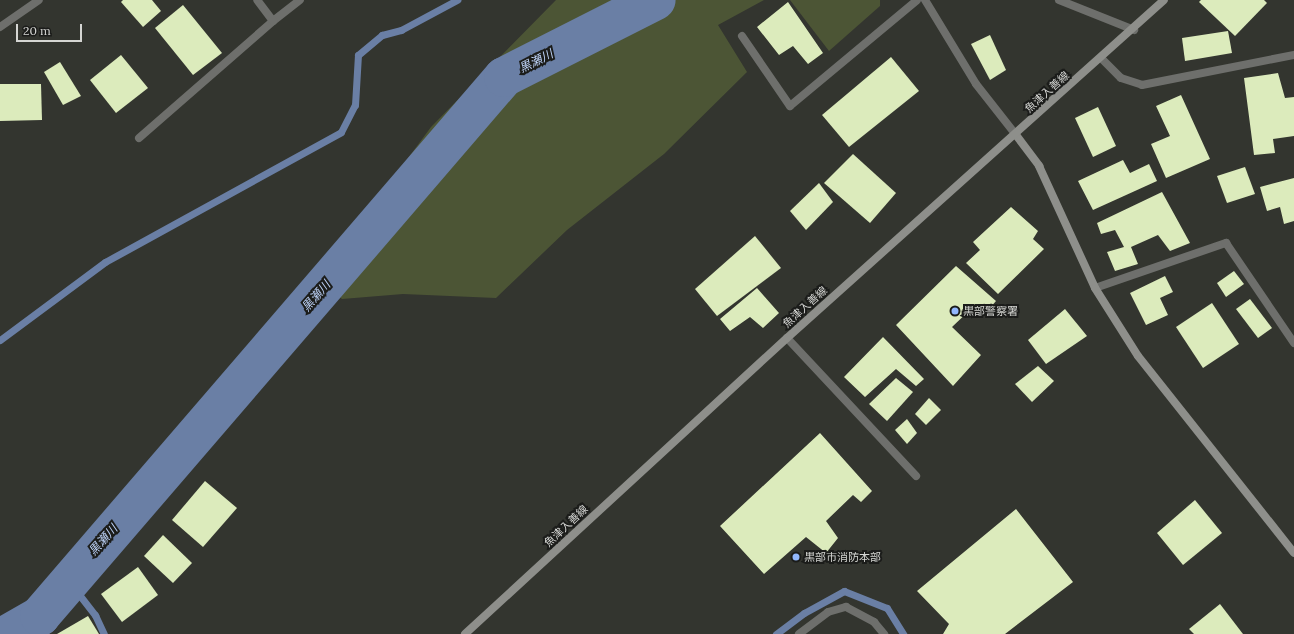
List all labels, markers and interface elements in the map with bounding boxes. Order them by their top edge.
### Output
scale bar [18,16,84,42]
text: 20 m [23,23,51,38]
water label: 黒瀬川 [517,46,555,76]
street label: 魚津入善線 [1022,69,1072,115]
water label: 黒瀬川 [299,278,333,314]
street label: 魚津入善線 [780,284,830,330]
place label: 黒部警察署 [963,304,1018,318]
marker: 黒部警察署 [950,306,960,316]
street label: 魚津入善線 [541,502,591,550]
water label: 黒瀬川 [86,522,120,558]
place label: 黒部市消防本部 [804,550,881,564]
marker: 黒部市消防本部 [791,552,801,562]

